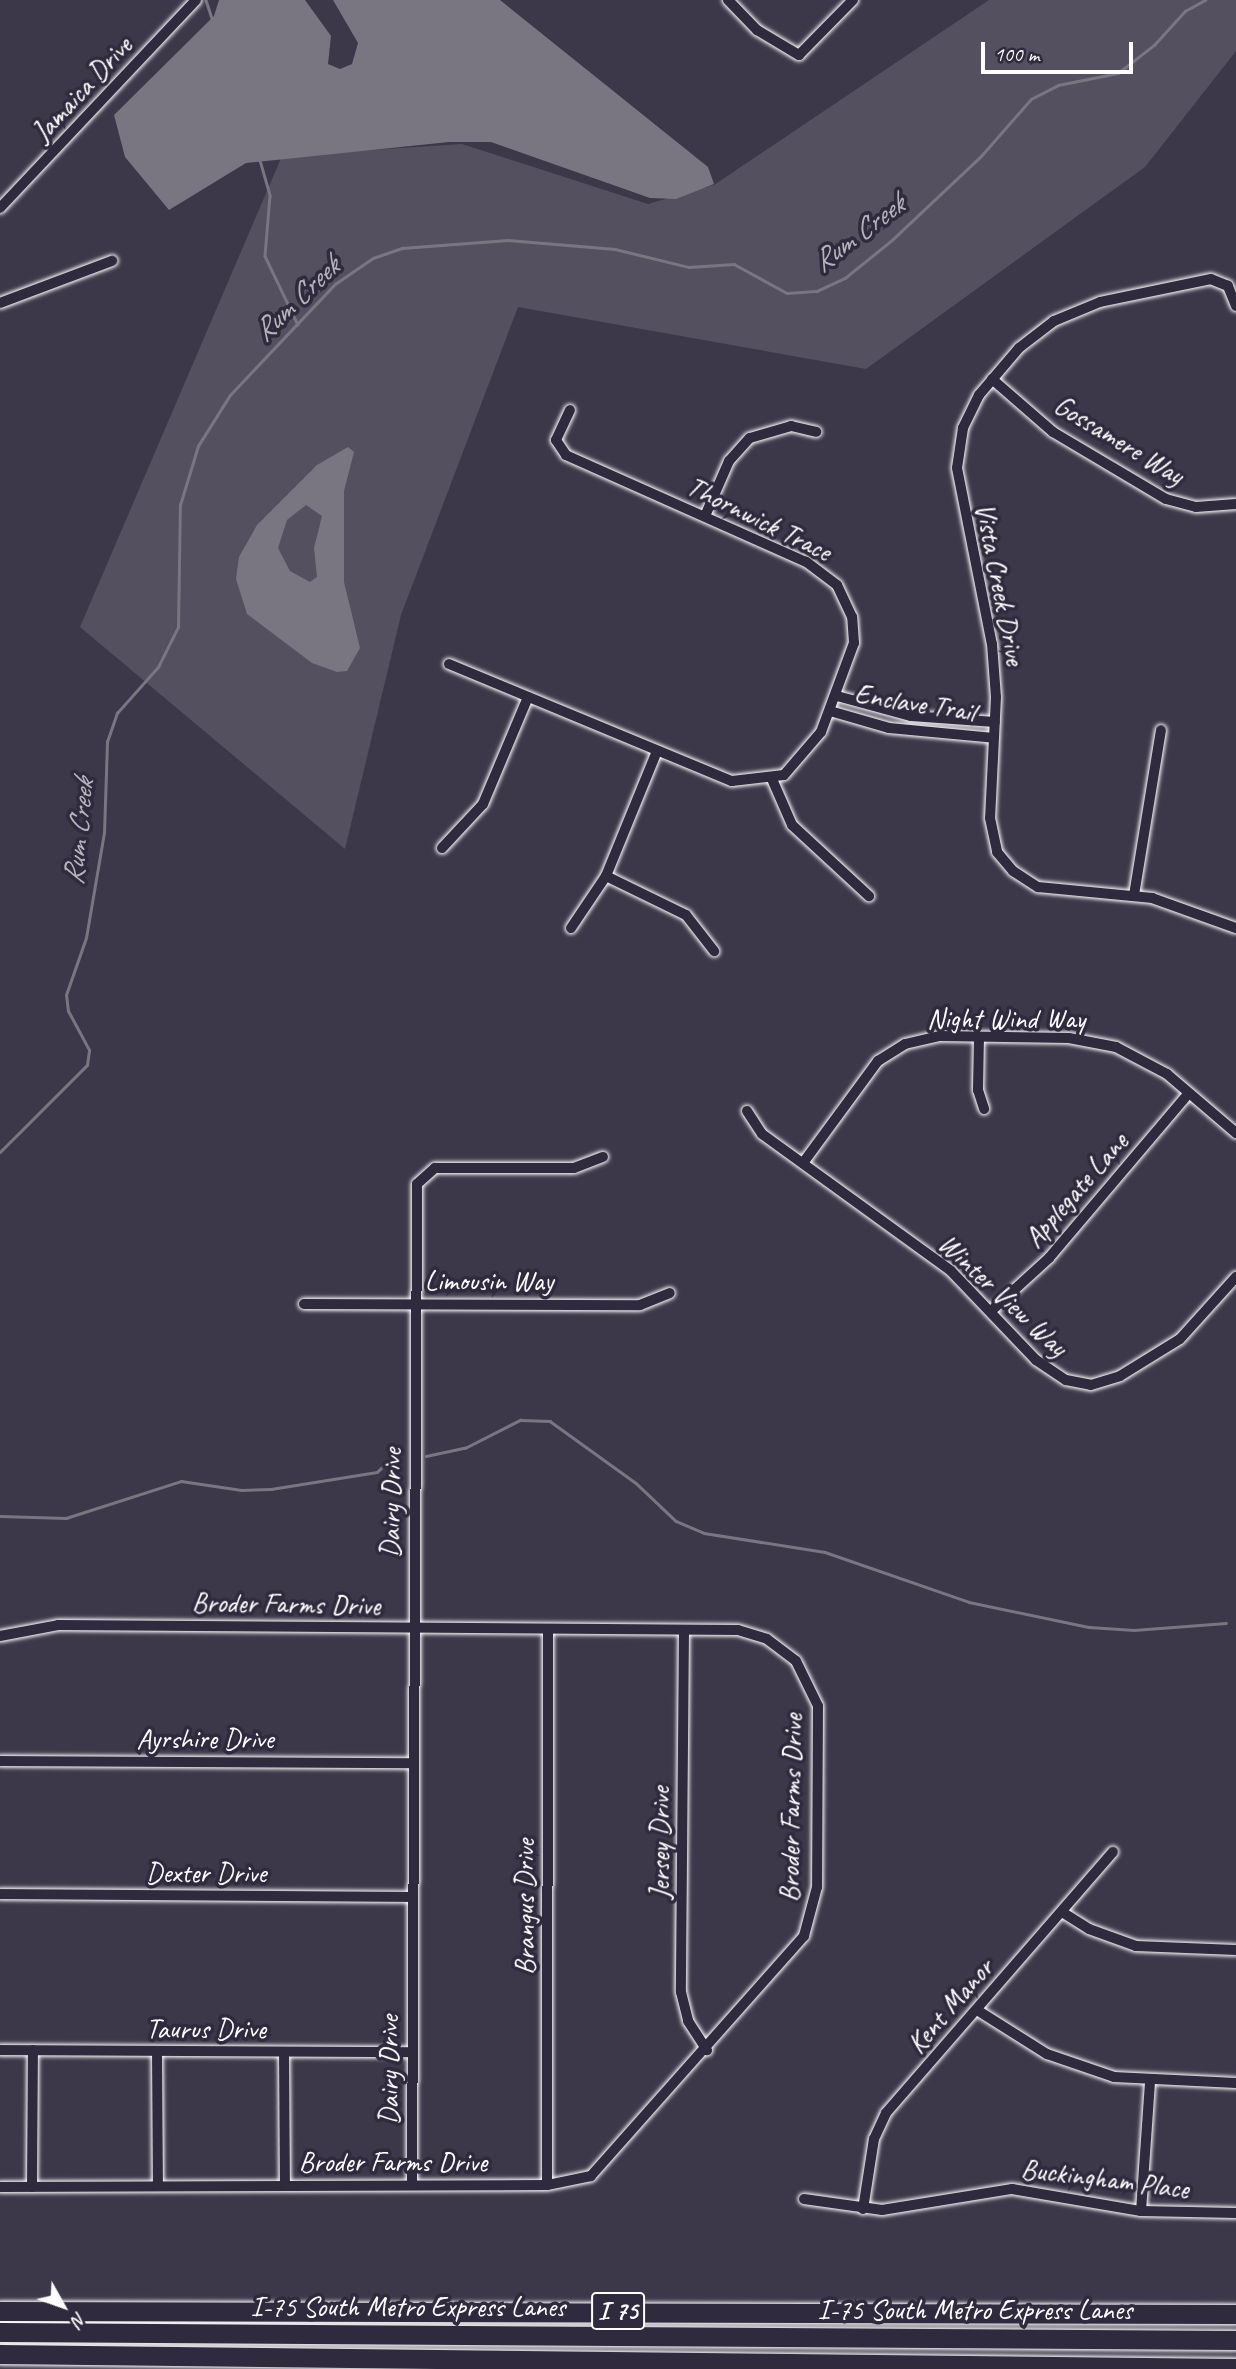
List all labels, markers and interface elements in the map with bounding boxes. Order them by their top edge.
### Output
scale bar [984,28,1136,72]
street label: Jamaica Drive [25,29,139,149]
text: 100 m [994,41,1039,67]
water label: Rum Creek [805,187,911,279]
water label: Rum Creek [245,249,347,349]
street label: Gossamere Way [1048,388,1190,492]
street label: Thornwick Trace [681,469,837,569]
street label: Vista Creek Drive [968,500,1032,668]
street label: Enclave Trail [852,677,978,729]
water label: Rum Creek [55,778,101,886]
street label: Night Wind Way [926,1002,1086,1036]
street label: Applegate Lane [1017,1126,1135,1254]
street label: Winter View Way [931,1227,1075,1363]
street label: Limousin Way [425,1264,553,1298]
street label: Dairy Drive [373,1448,409,1558]
street label: Broder Farms Drive [191,1586,381,1622]
street label: Broder Farms Drive [773,1713,809,1903]
street label: Ayrshire Drive [136,1722,274,1756]
street label: Jersey Drive [643,1787,677,1899]
street label: Brangus Drive [508,1839,542,1975]
street label: Dexter Drive [146,1856,266,1890]
street label: Kent Manor [899,1951,1001,2061]
street label: Taurus Drive [146,2012,266,2046]
street label: Dairy Drive [372,2015,406,2125]
street label: Broder Farms Drive [298,2145,488,2179]
street label: Buckingham Place [1019,2152,1191,2206]
north arrow [28,2271,98,2341]
road number: I 75 [590,2288,646,2334]
street label: I-75 South Metro Express Lanes [250,2290,566,2324]
street label: I-75 South Metro Express Lanes [817,2293,1133,2327]
text: N [66,2307,92,2332]

